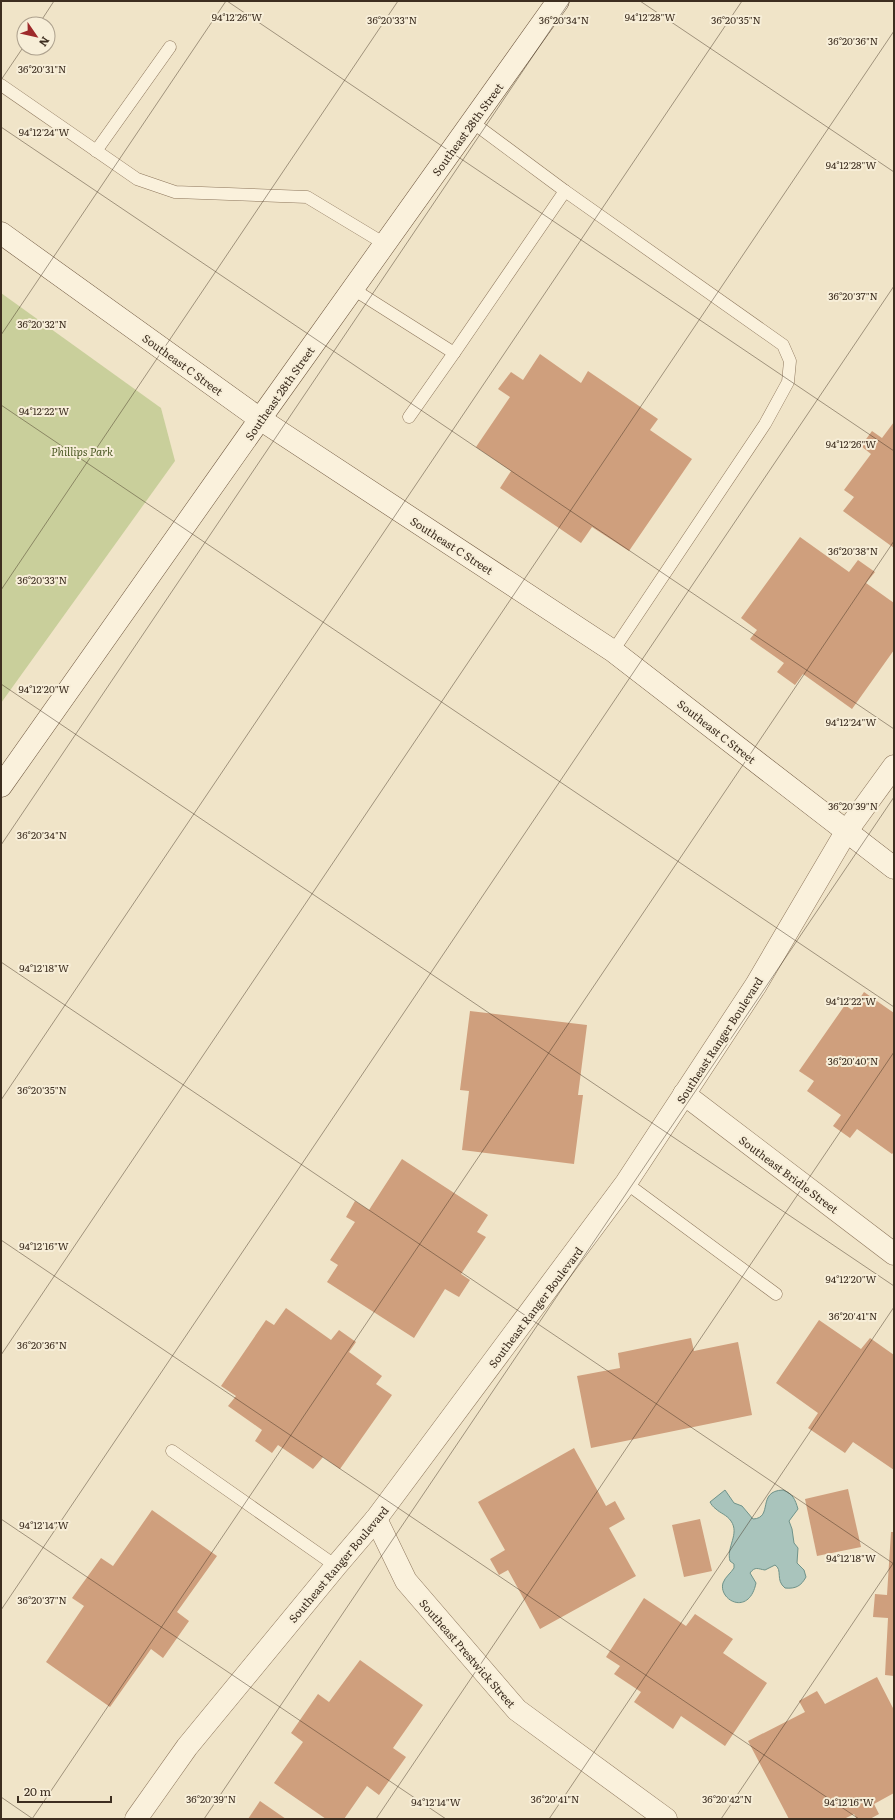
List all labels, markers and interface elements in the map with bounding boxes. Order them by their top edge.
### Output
text: 94°12'26"W [212,9,262,24]
text: 94°12'28"W [625,9,675,24]
text: 36°20'33"N [367,12,417,27]
text: 36°20'34"N [539,12,589,27]
text: 36°20'35"N [711,12,761,27]
north arrow [16,16,56,56]
text: 36°20'36"N [828,33,878,48]
text: N [36,34,54,50]
text: 36°20'31"N [18,61,66,76]
street label: Southeast 28th Street [428,79,507,179]
text: 94°12'24"W [19,124,69,139]
text: 94°12'28"W [826,157,876,172]
text: 36°20'37"N [828,288,878,303]
text: 36°20'32"N [17,316,67,331]
street label: Southeast C Street [140,329,227,399]
street label: Southeast 28th Street [241,342,318,443]
text: 94°12'22"W [19,403,69,418]
text: 94°12'26"W [826,436,876,451]
park label: Phillips Park [51,443,113,459]
street label: Southeast C Street [408,512,497,578]
text: 36°20'38"N [828,543,878,558]
text: 36°20'33"N [17,572,67,587]
text: 94°12'20"W [19,681,70,696]
street label: Southeast C Street [674,695,760,767]
text: 94°12'24"W [826,714,876,729]
text: 36°20'39"N [828,798,878,813]
text: 36°20'34"N [17,827,67,842]
text: 94°12'18"W [19,960,69,975]
street label: Southeast Ranger Boulevard [672,973,766,1106]
text: 94°12'22"W [826,993,876,1008]
text: 36°20'40"N [828,1053,878,1068]
text: 36°20'35"N [17,1082,67,1097]
street label: Southeast Bridle Street [736,1131,842,1217]
text: 94°12'16"W [19,1238,69,1253]
street label: Southeast Ranger Boulevard [484,1243,586,1371]
text: 94°12'20"W [826,1271,877,1286]
text: 36°20'41"N [829,1308,877,1323]
text: 36°20'36"N [17,1337,67,1352]
street label: Southeast Ranger Boulevard [284,1502,392,1626]
text: 94°12'14"W [19,1517,69,1532]
text: 94°12'18"W [826,1550,876,1565]
text: 36°20'37"N [17,1592,67,1607]
street label: Southeast Prestwick Street [416,1595,520,1711]
scale bar [18,1778,111,1804]
text: 20 m [24,1782,51,1800]
text: 36°20'39"N [186,1791,236,1806]
text: 36°20'41"N [531,1791,579,1806]
text: 36°20'42"N [702,1791,752,1806]
text: 94°12'14"W [411,1794,461,1809]
text: 94°12'16"W [824,1794,874,1809]

